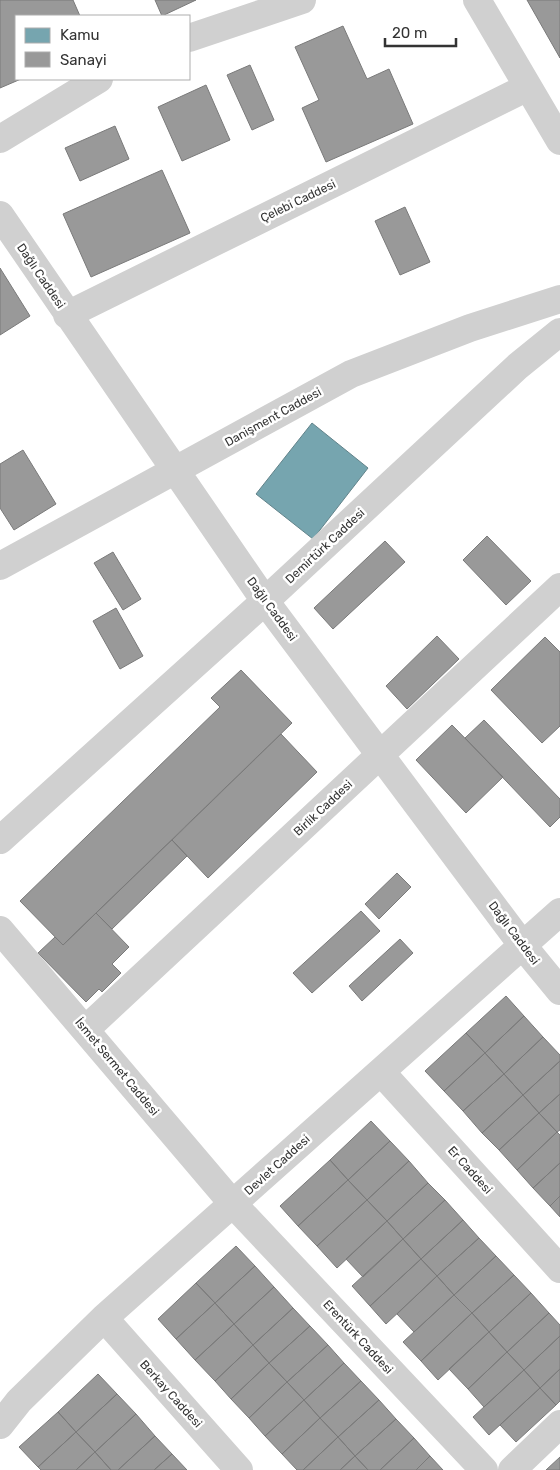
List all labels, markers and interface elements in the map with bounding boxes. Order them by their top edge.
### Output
legend [15,15,190,80]
scale bar [385,15,456,47]
text: 20 m [392,24,427,42]
text: Kamu [60,26,100,44]
text: Sanayi [60,51,107,69]
street label: Çelebi Caddesi [258,177,338,225]
street label: Dağlı Caddesi [14,241,68,311]
street label: Danişment Caddesi [222,385,324,449]
street label: Demirtürk Caddesi [282,506,368,586]
street label: Dağlı Caddesi [244,574,300,644]
street label: Birlik Caddesi [291,777,355,839]
street label: Dağlı Caddesi [486,899,542,967]
street label: İsmet Sermet Caddesi [72,1015,162,1119]
street label: Devlet Caddesi [241,1132,313,1198]
street label: Er Caddesi [445,1143,495,1197]
street label: Erentürk Caddesi [320,1297,396,1377]
street label: Berkay Caddesi [137,1357,205,1431]

